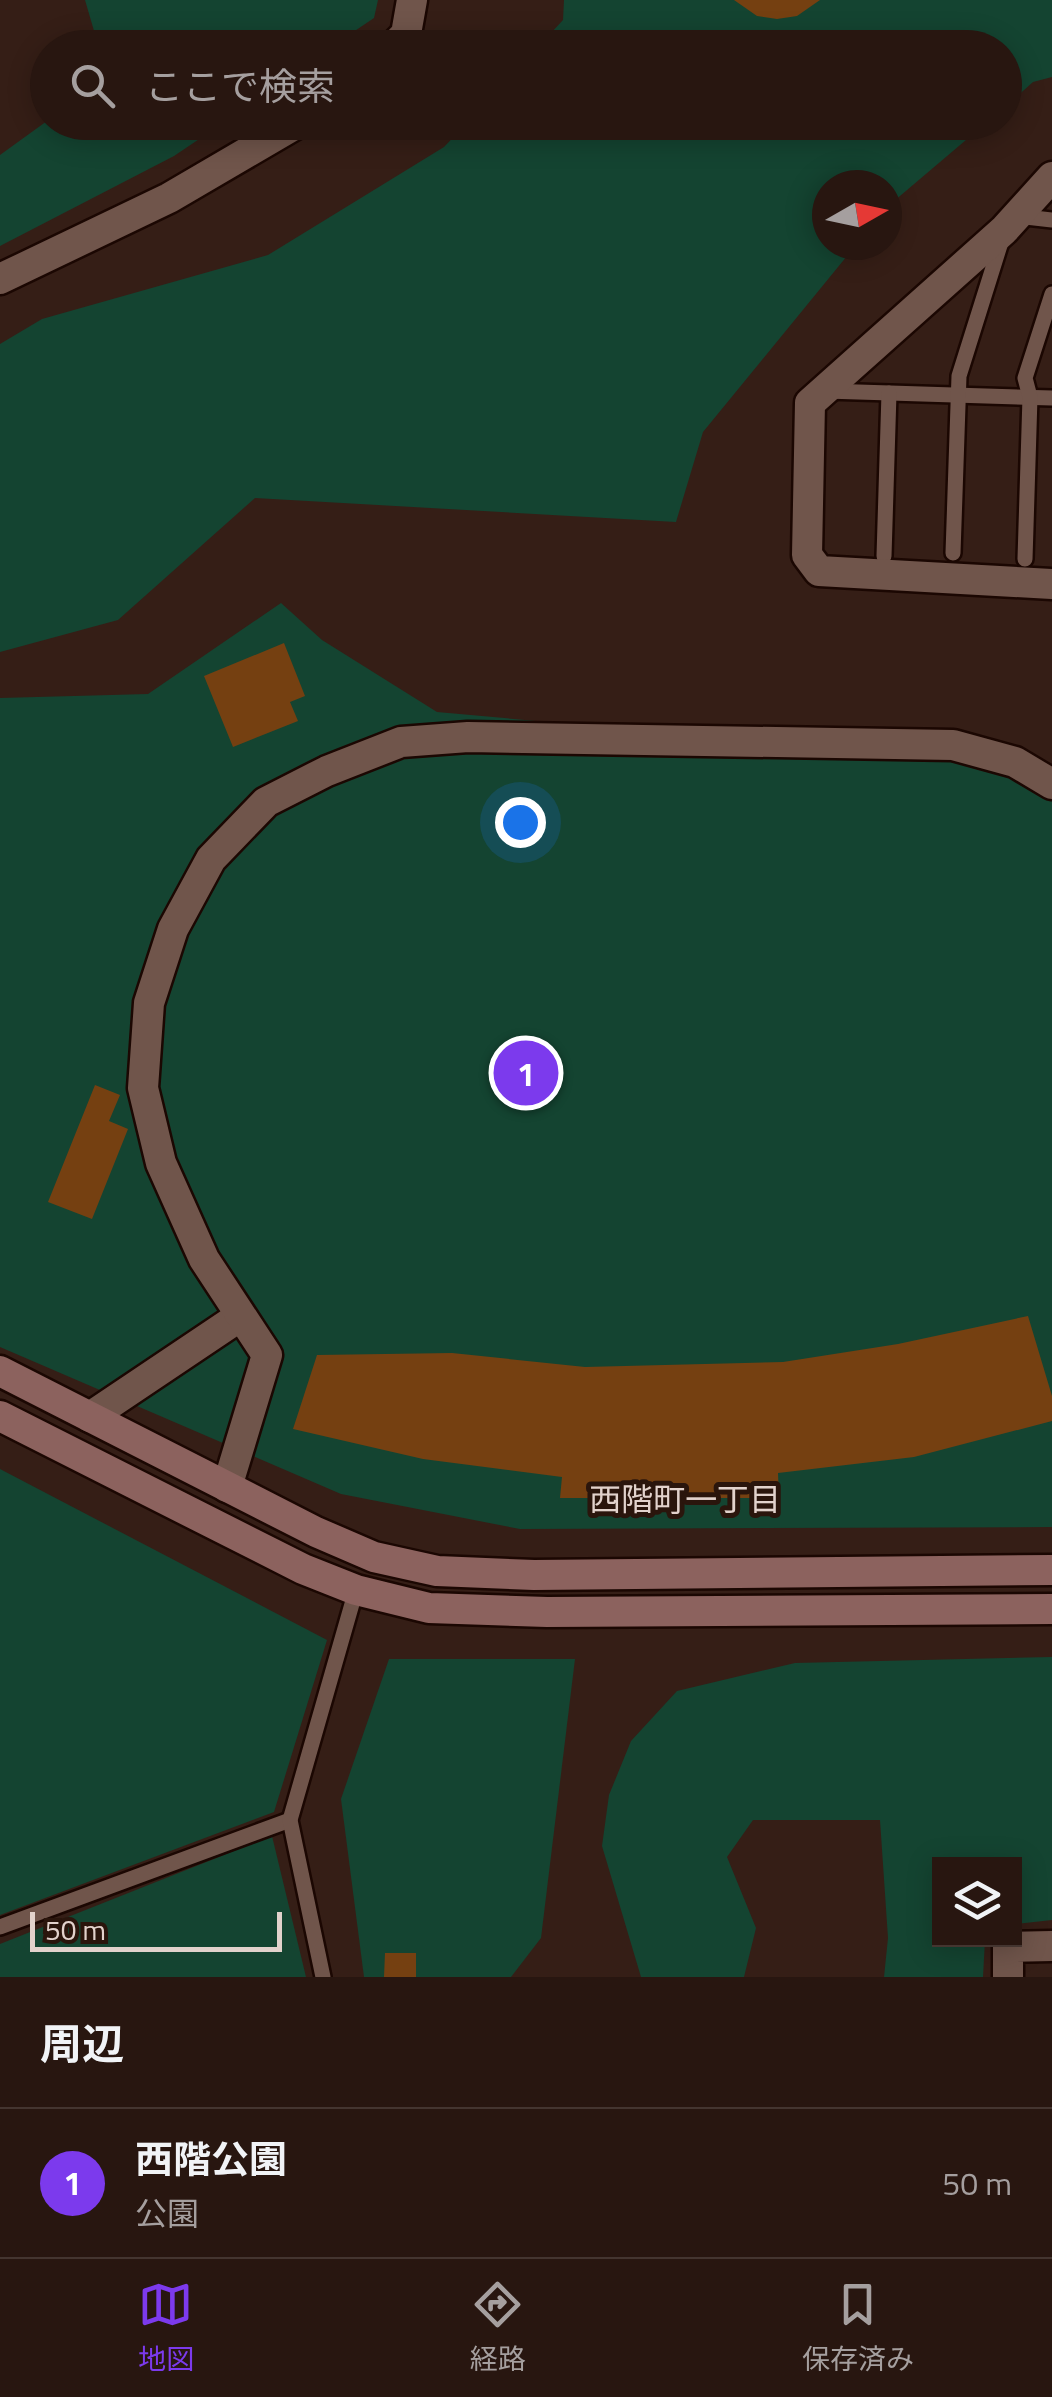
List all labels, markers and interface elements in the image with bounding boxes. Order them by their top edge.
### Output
search box [30,30,1022,140]
text: ここで検索 [145,57,335,115]
icon: search [65,58,120,113]
north arrow [812,170,902,260]
your location [495,797,546,848]
pin: 1 [494,1036,558,1110]
district label: 西階町一丁目 [589,1475,781,1523]
map controls [932,1857,1022,1947]
button: layers [932,1857,1022,1947]
scale bar [30,1907,282,1952]
text: 50 m [45,1908,106,1951]
text: 周辺 [40,2011,124,2075]
text: 西階公園 [135,2130,287,2188]
text: 1 [64,2159,81,2207]
text: 50 m [942,2159,1012,2207]
text: 公園 [135,2189,199,2237]
tab: 地図 [138,2277,194,2380]
tab: 経路 [470,2277,526,2380]
tab: 保存済み [802,2277,914,2380]

